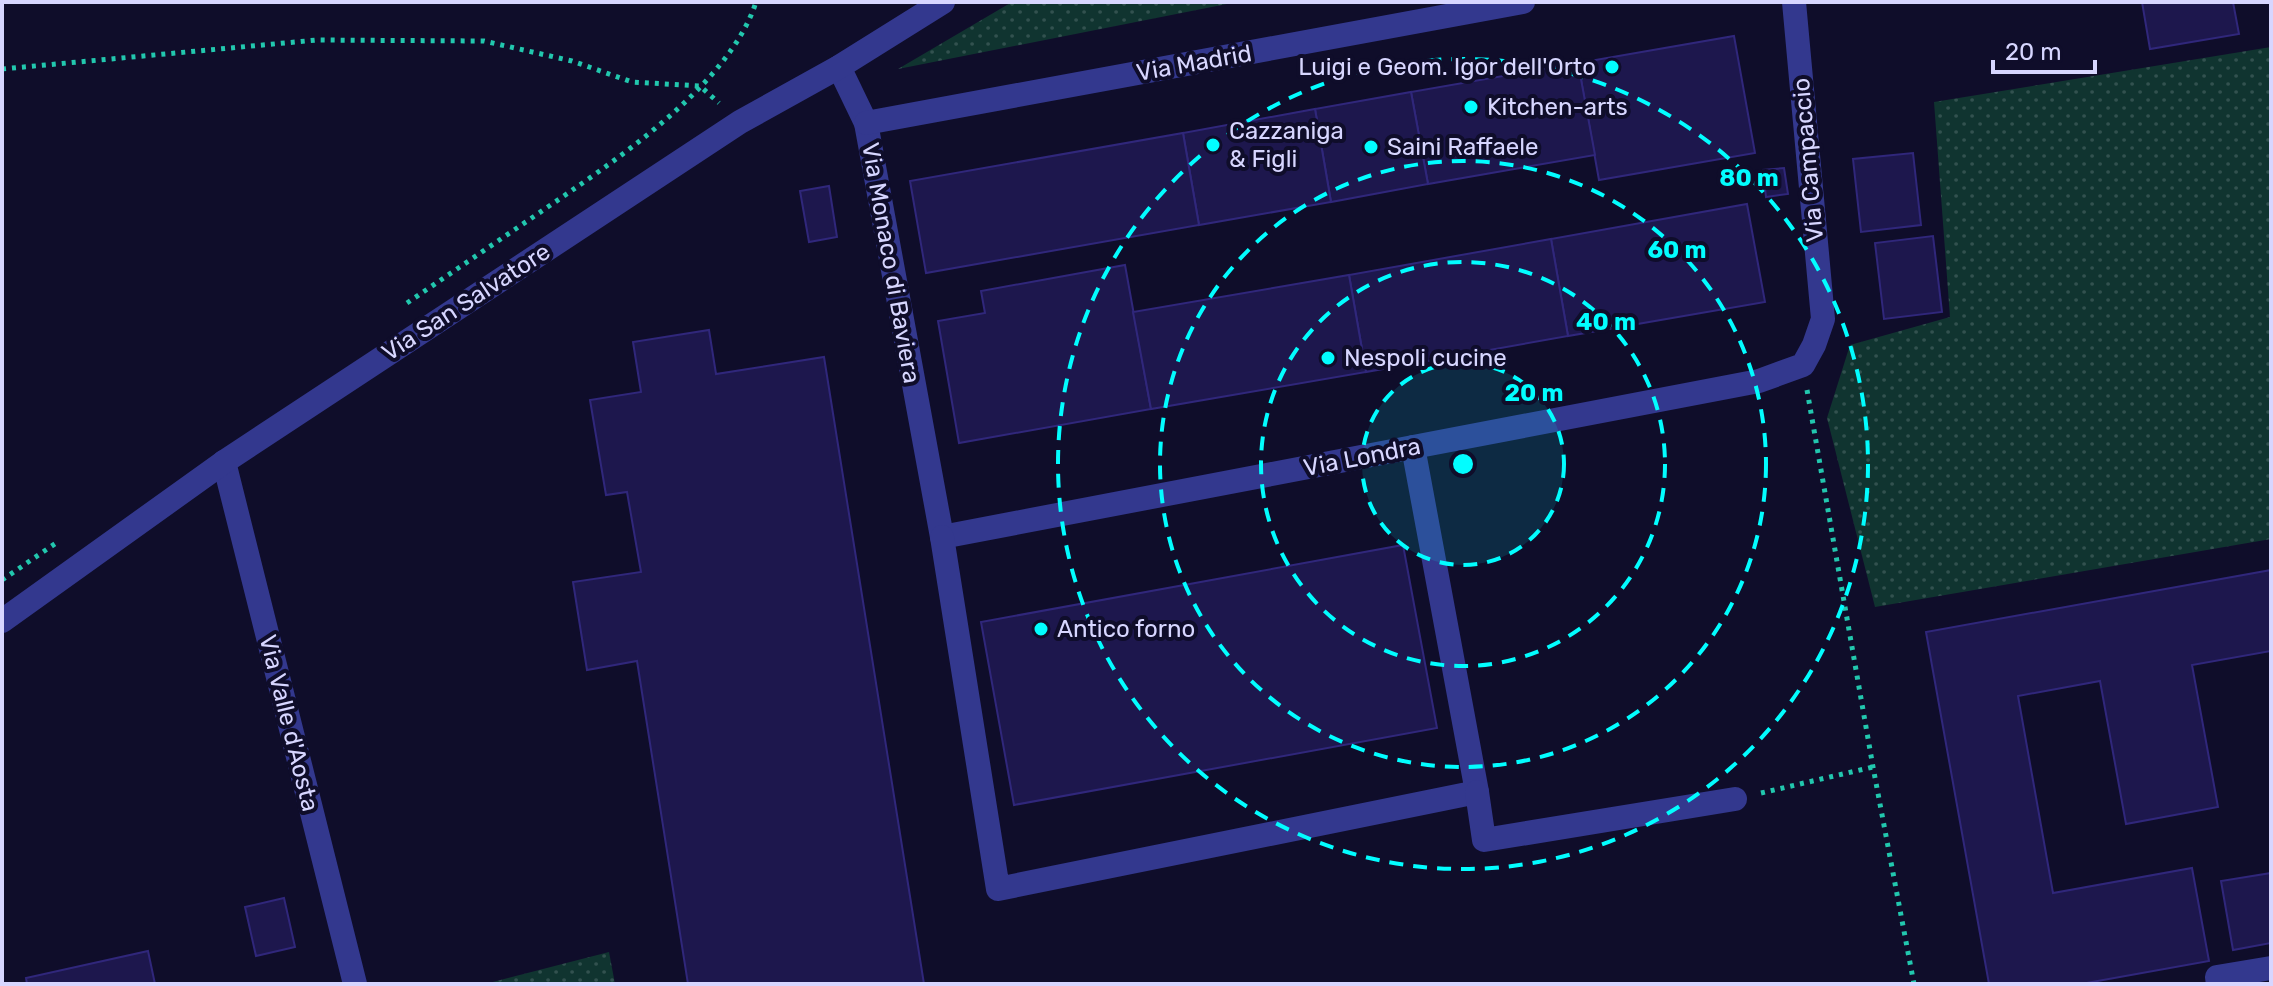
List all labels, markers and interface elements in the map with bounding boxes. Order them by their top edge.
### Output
scale bar [1993,24,2095,74]
text: 20 m [2005,38,2062,66]
street label: Via Madrid [1134,39,1254,87]
place label: Luigi e Geom. Igor dell'Orto [1298,53,1596,81]
marker: Luigi e Geom. Igor dell'Orto [1603,58,1621,76]
street label: Via Campaccio [1787,77,1829,243]
place label: Kitchen-arts [1487,93,1628,121]
marker: Kitchen-arts [1462,98,1480,116]
place label: Cazzaniga & Figli [1229,117,1344,173]
place label: Saini Raffaele [1387,133,1538,161]
marker: Cazzaniga & Figli [1204,136,1222,154]
marker: Saini Raffaele [1362,138,1380,156]
street label: Via Monaco di Baviera [856,140,926,386]
text: 80 m [1719,164,1779,192]
text: 60 m [1647,236,1707,264]
street label: Via San Salvatore [377,237,555,367]
text: 40 m [1576,308,1636,336]
place label: Nespoli cucine [1344,344,1507,372]
marker: Nespoli cucine [1319,349,1337,367]
text: 20 m [1504,379,1564,407]
street label: Via Londra [1301,432,1423,482]
centre of rings [1449,450,1477,478]
place label: Antico forno [1057,615,1195,643]
marker: Antico forno [1032,620,1050,638]
street label: Via Valle d'Aosta [254,632,324,814]

